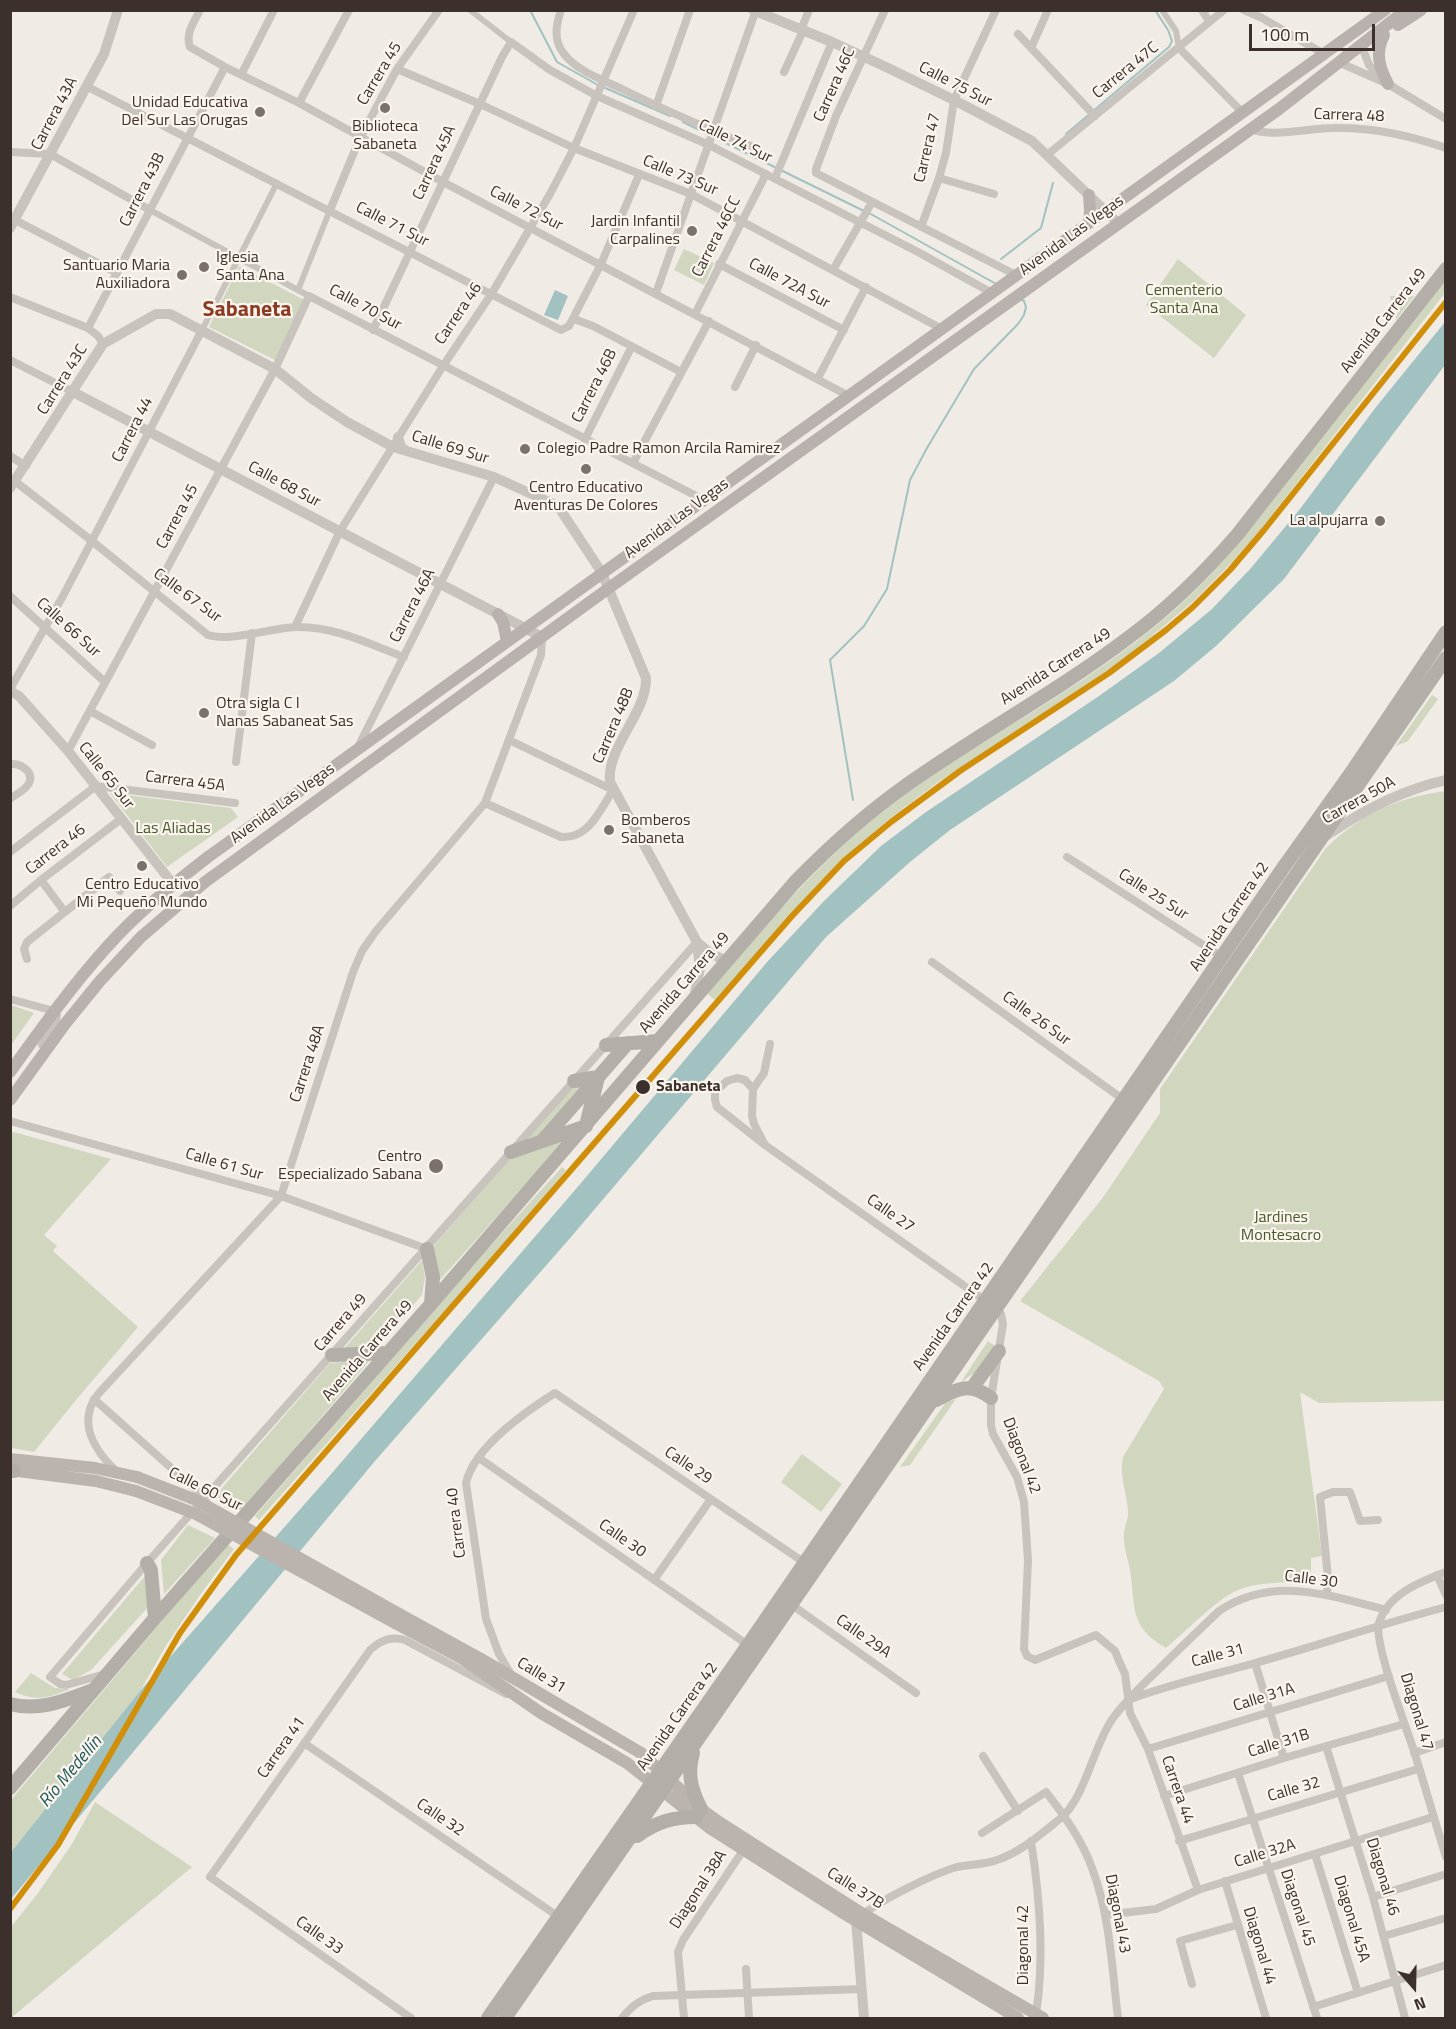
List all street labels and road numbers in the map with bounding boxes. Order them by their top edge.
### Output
street label: Carrera 45 [354,39,406,109]
street label: Carrera 47C [1089,39,1163,103]
street label: Carrera 46C [810,45,860,125]
street label: Calle 75 Sur [915,58,995,112]
street label: Carrera 43A [28,74,82,154]
street label: Carrera 48 [1313,105,1385,127]
street label: Carrera 47 [911,111,945,185]
street label: Calle 74 Sur [695,116,775,168]
street label: Carrera 45A [409,123,461,203]
street label: Carrera 43B [116,150,170,230]
street label: Calle 73 Sur [639,152,721,200]
street label: Calle 72 Sur [486,182,566,236]
street label: Avenida Las Vegas [1016,192,1128,280]
street label: Carrera 46CC [688,193,746,281]
street label: Calle 71 Sur [352,198,432,252]
street label: Calle 72A Sur [745,255,833,313]
street label: Avenida Carrera 49 [1337,265,1431,377]
street label: Carrera 46 [431,279,487,349]
street label: Calle 70 Sur [325,281,405,335]
street label: Carrera 43C [34,341,92,419]
street label: Carrera 46B [568,346,622,426]
street label: Carrera 44 [108,394,158,466]
street label: Calle 69 Sur [409,427,491,469]
street label: Calle 68 Sur [244,458,324,512]
street label: Avenida Las Vegas [621,475,733,563]
street label: Carrera 45 [153,481,203,553]
street label: Calle 67 Sur [149,565,225,627]
street label: Carrera 46A [386,566,440,646]
street label: Calle 66 Sur [32,594,104,662]
street label: Avenida Carrera 49 [997,624,1115,710]
street label: Carrera 48B [589,685,639,767]
street label: Calle 65 Sur [74,739,138,813]
street label: Avenida Las Vegas [227,760,339,848]
street label: Carrera 45A [144,768,226,796]
street label: Carrera 50A [1319,773,1399,829]
street label: Carrera 46 [22,821,90,879]
street label: Avenida Carrera 42 [1186,859,1274,975]
street label: Calle 25 Sur [1114,865,1192,925]
street label: Avenida Carrera 49 [636,929,734,1037]
street label: Calle 26 Sur [998,988,1074,1050]
street label: Carrera 48A [286,1023,330,1105]
street label: Calle 61 Sur [183,1145,265,1185]
street label: Calle 27 [863,1191,917,1237]
street label: Avenida Carrera 42 [910,1259,998,1375]
street label: Carrera 49 [311,1290,371,1356]
street label: Avenida Carrera 49 [319,1297,417,1405]
street label: Diagonal 42 [998,1415,1044,1497]
street label: Calle 29 [660,1443,716,1489]
street label: Calle 60 Sur [165,1464,245,1516]
street label: Carrera 40 [443,1487,471,1559]
street label: Calle 30 [595,1516,649,1562]
street label: Calle 30 [1283,1567,1339,1593]
street label: Calle 29A [832,1611,894,1663]
street label: Calle 31 [1190,1640,1246,1672]
street label: Calle 31 [513,1654,569,1698]
street label: Avenida Carrera 42 [634,1659,722,1775]
street label: Diagonal 47 [1395,1671,1437,1753]
street label: Calle 31A [1231,1680,1297,1716]
street label: Carrera 41 [254,1714,310,1782]
street label: Calle 31B [1246,1726,1312,1762]
street label: Carrera 44 [1156,1753,1198,1827]
street label: Calle 32 [1266,1773,1322,1807]
street label: Calle 32 [412,1795,468,1841]
street label: Calle 32A [1232,1836,1298,1872]
street label: Diagonal 46 [1361,1836,1403,1918]
street label: Diagonal 38A [666,1847,732,1933]
street label: Calle 37B [823,1864,887,1914]
street label: Diagonal 45 [1275,1867,1319,1949]
street label: Diagonal 43 [1100,1873,1134,1955]
street label: Diagonal 45A [1329,1873,1373,1965]
street label: Diagonal 42 [1014,1905,1034,1985]
street label: Diagonal 44 [1238,1905,1280,1987]
street label: Calle 33 [292,1913,346,1959]

